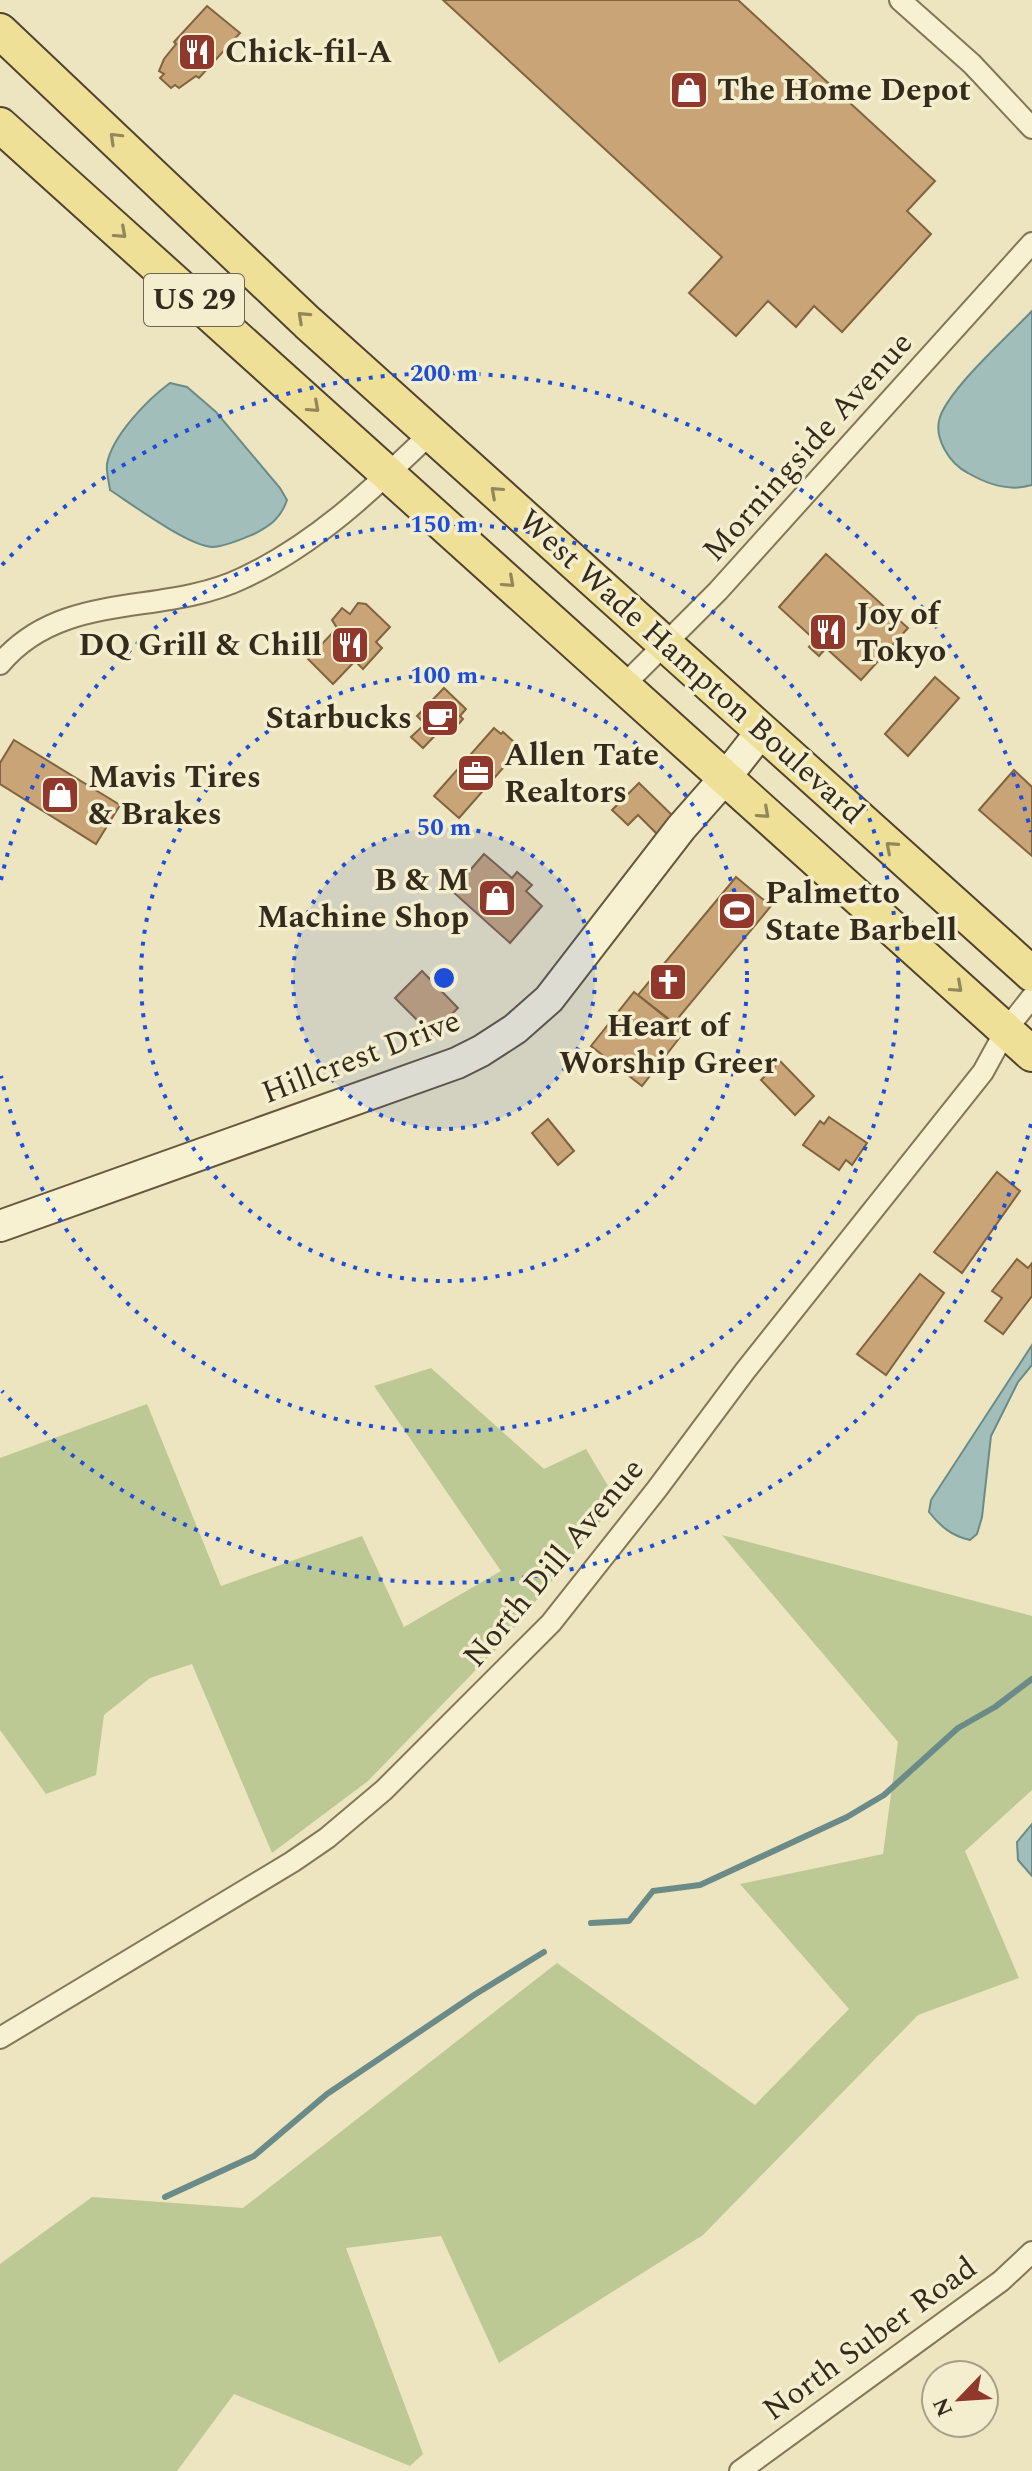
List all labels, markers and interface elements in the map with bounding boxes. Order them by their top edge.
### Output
place label: Chick-fil-A [225,28,393,77]
restaurant icon: Chick-fil-A [176,31,218,73]
place label: The Home Depot [717,66,971,115]
shop icon: The Home Depot [668,69,710,111]
one-way arrow [109,134,124,148]
one-way arrow [111,224,126,238]
road number: US 29 [144,274,244,326]
one-way arrow [298,312,312,327]
street label: Morningside Avenue [691,321,925,573]
text: 200 m [410,356,478,392]
one-way arrow [305,398,320,412]
one-way arrow [491,486,505,501]
street label: West Wade Hampton Boulevard [506,497,876,837]
text: 150 m [410,507,478,543]
one-way arrow [500,573,514,588]
place label: Joy of Tokyo [856,590,946,676]
restaurant icon: Joy of Tokyo [807,611,849,653]
place label: DQ Grill & Chill [78,621,322,670]
restaurant icon: DQ Grill & Chill [329,624,371,666]
text: 100 m [410,658,478,694]
place label: Starbucks [266,694,412,743]
cafe icon: Starbucks [419,697,461,739]
place label: Allen Tate Realtors [504,731,659,817]
office icon: Allen Tate Realtors [455,752,497,794]
place label: Mavis Tires & Brakes [88,753,261,839]
shop icon: Mavis Tires & Brakes [39,774,81,816]
one-way arrow [755,804,770,818]
text: 50 m [417,810,472,846]
one-way arrow [885,842,900,857]
place label: B & M Machine Shop [257,856,469,942]
place label: Palmetto State Barbell [765,869,957,955]
shop icon: B & M Machine Shop [476,877,518,919]
sports icon: Palmetto State Barbell [716,890,758,932]
church icon: Heart of Worship Greer [647,961,689,1003]
centre of rings [430,964,458,992]
one-way arrow [948,977,963,992]
street label: Hillcrest Drive [254,997,468,1117]
place label: Heart of Worship Greer [559,1002,777,1088]
street label: North Dill Avenue [451,1447,657,1679]
street label: North Suber Road [756,2249,984,2429]
north arrow [920,2359,1000,2439]

